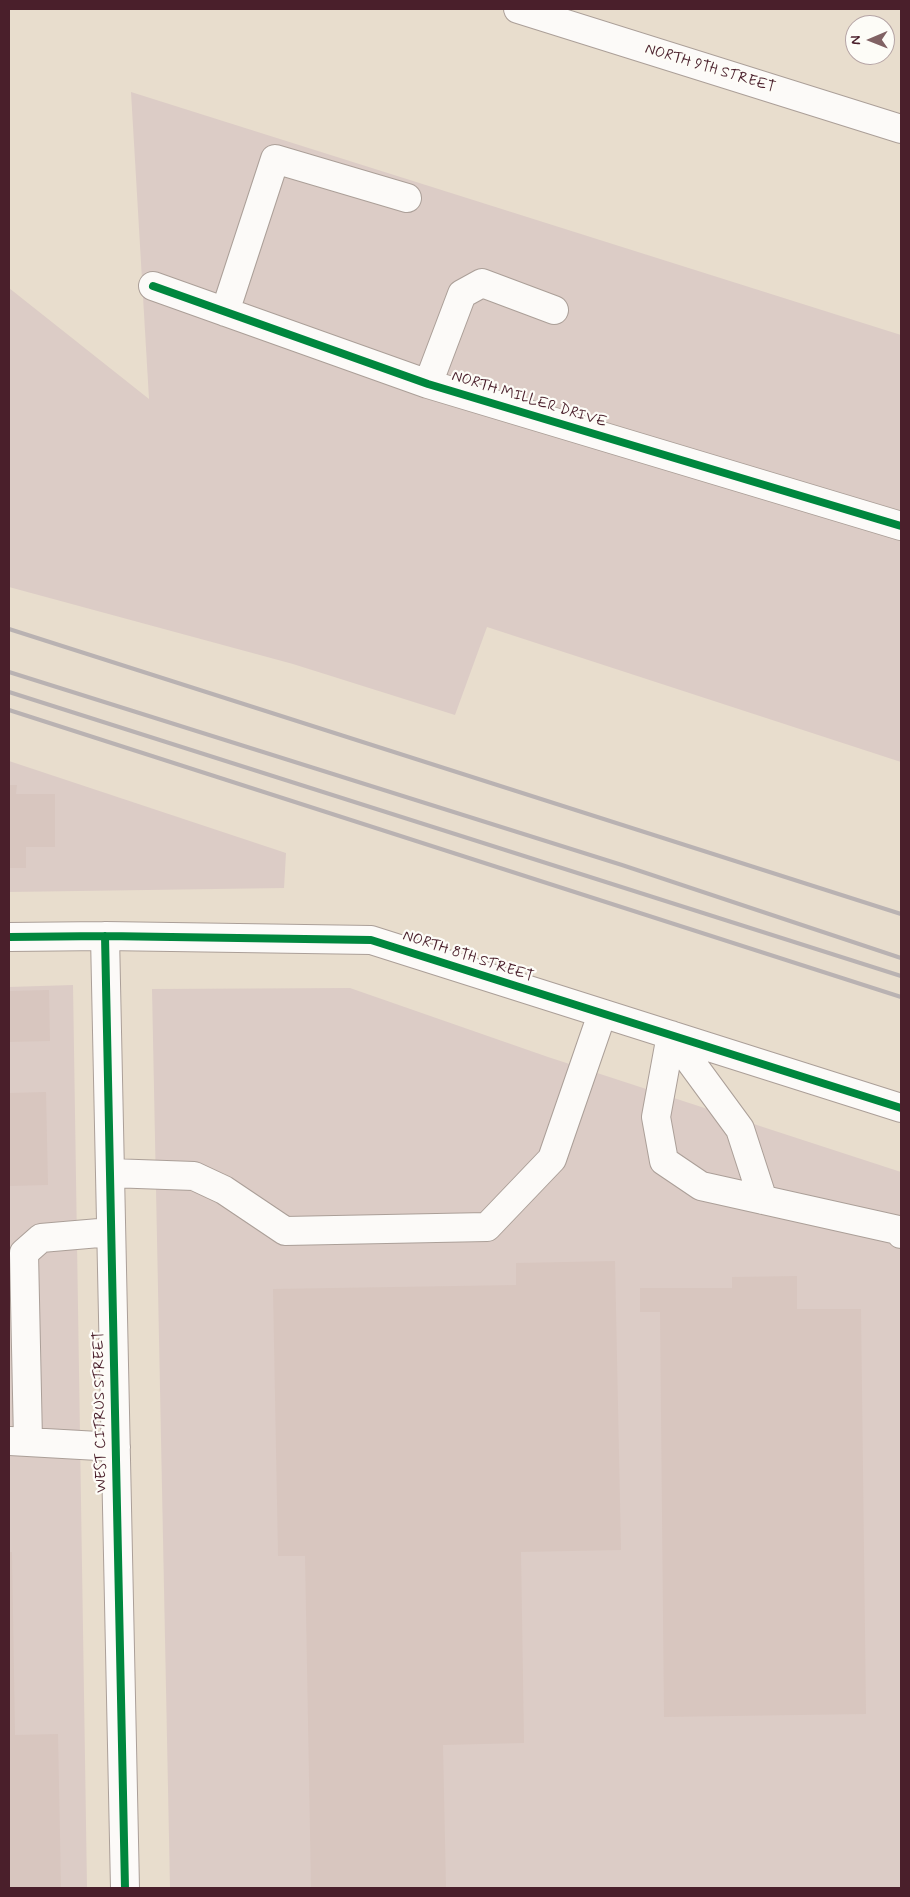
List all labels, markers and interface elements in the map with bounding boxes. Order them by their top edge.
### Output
north arrow [845,15,895,65]
text: N [847,35,865,45]
street label: NORTH 9TH STREET [643,41,777,97]
street label: NORTH MILLER DRIVE [449,368,609,432]
street label: NORTH 8TH STREET [400,927,536,987]
street label: WEST CITRUS STREET [91,1331,111,1493]

